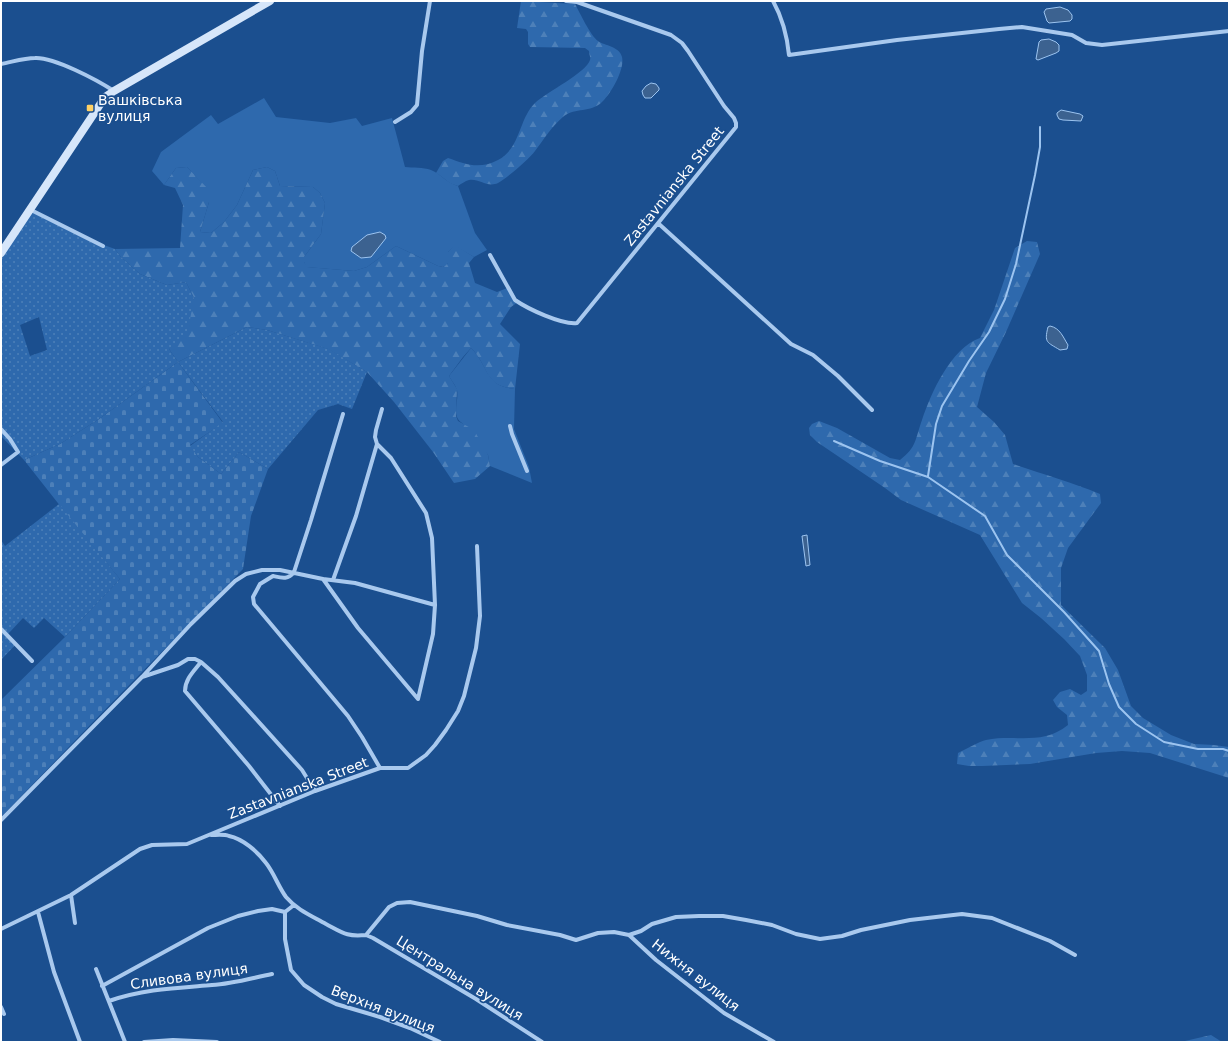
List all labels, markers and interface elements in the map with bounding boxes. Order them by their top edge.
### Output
place label: Вашківська вулиця [98,92,183,124]
marker: Вашківська вулиця [85,103,95,113]
street label: Zastavnianska Street [621,123,727,249]
street label: Zastavnianska Street [226,754,371,822]
street label: Центральна вулиця [394,932,526,1024]
street label: Нижня вулиця [649,936,743,1014]
street label: Сливова вулиця [129,960,249,992]
street label: Верхня вулиця [329,982,437,1036]

